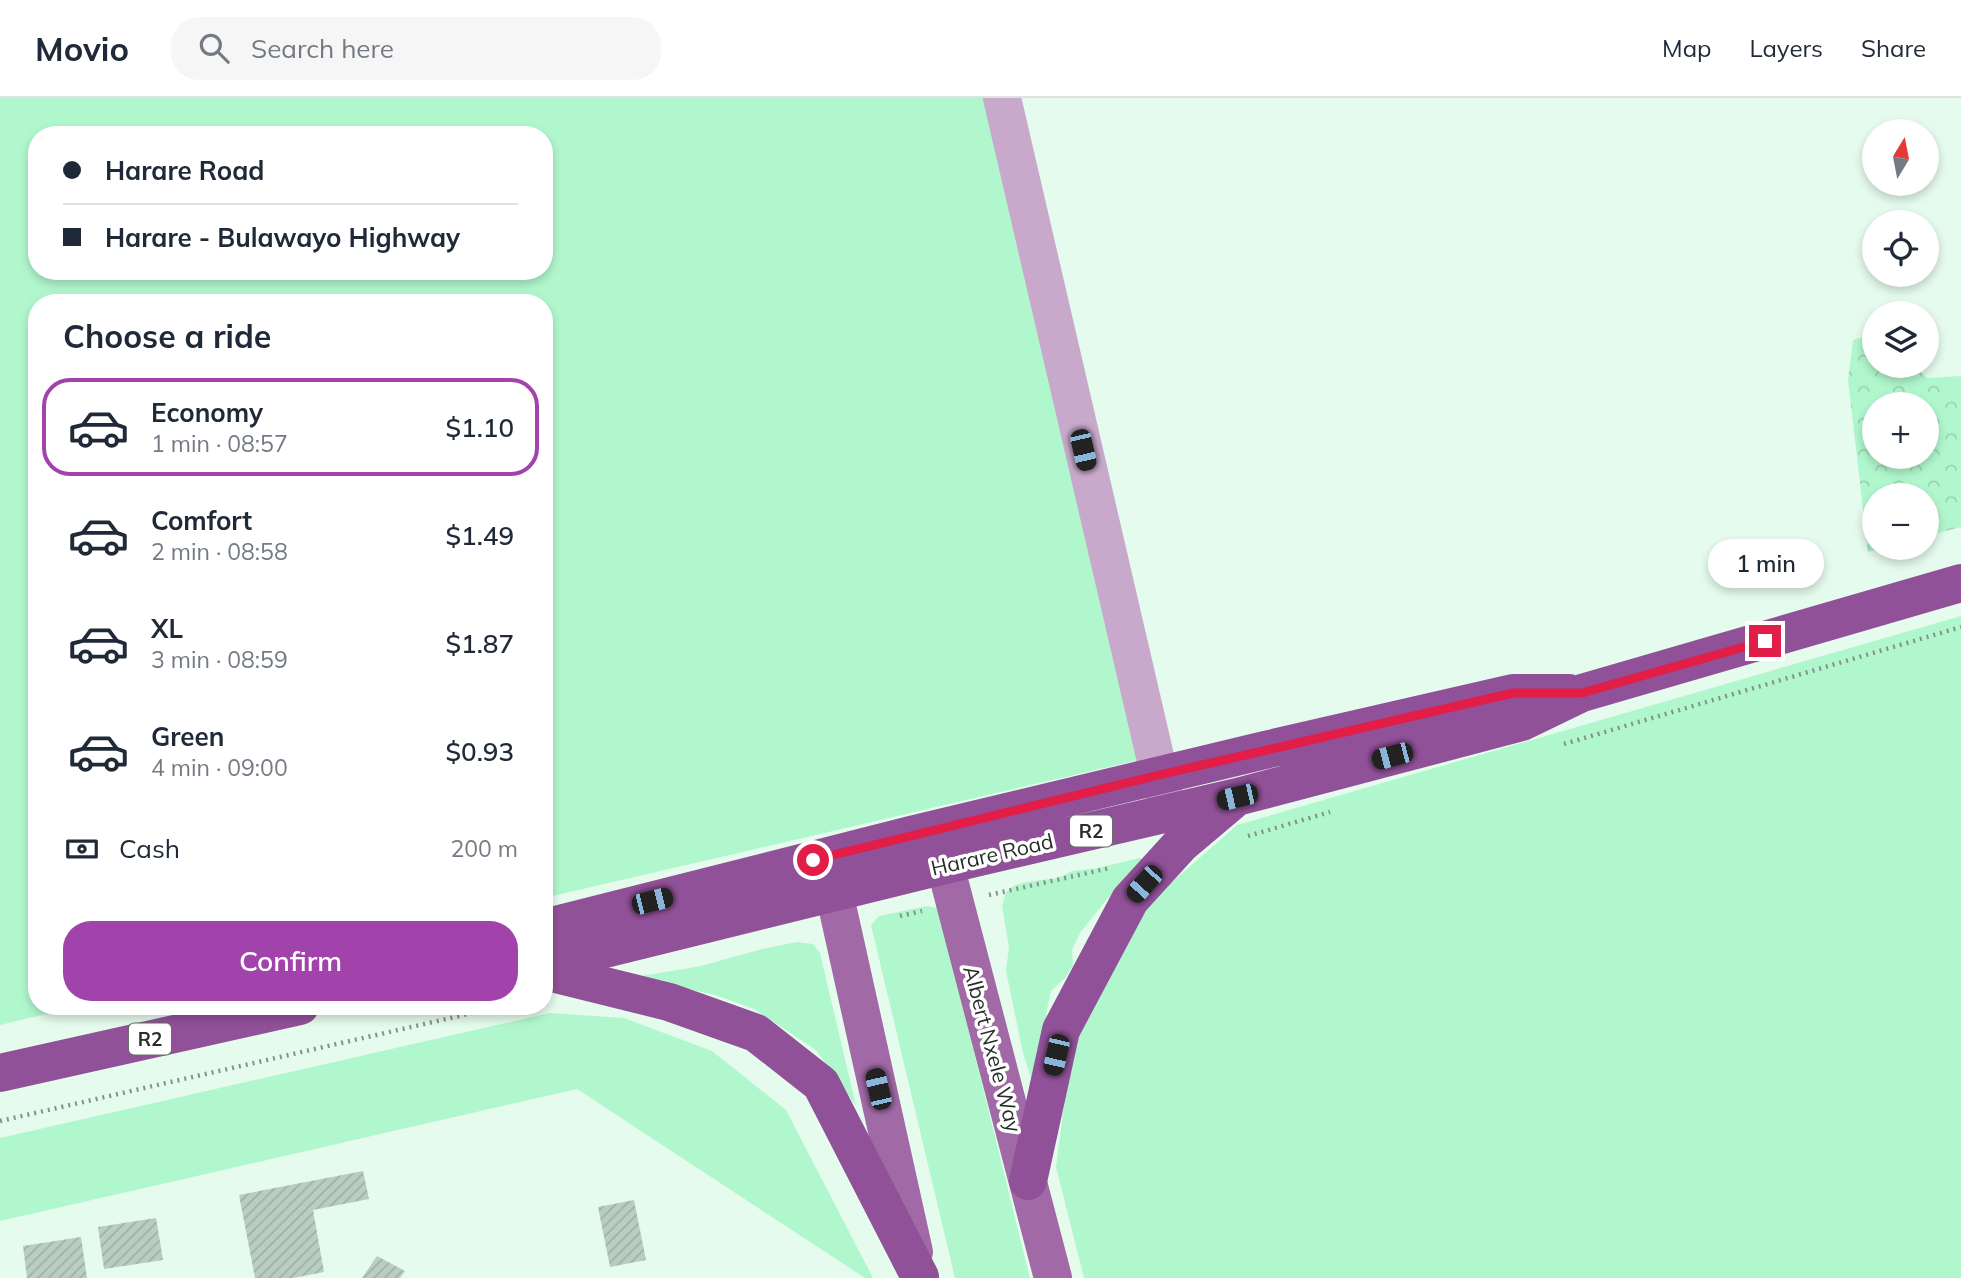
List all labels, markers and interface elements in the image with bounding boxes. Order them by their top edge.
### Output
search box [171,17,661,80]
text: Movio [35,28,129,69]
icon: search [195,29,233,67]
text: Search here [251,32,394,65]
text: Map [1662,33,1711,63]
text: Layers [1749,33,1823,63]
text: Share [1861,33,1926,63]
north arrow [1862,119,1939,196]
map controls [1862,119,1939,560]
text: Harare Road [105,154,264,187]
button: locate [1862,210,1939,287]
text: Harare - Bulawayo Highway [105,221,460,254]
button: layers [1862,301,1939,378]
text: Choose a ride [63,316,271,356]
button: + [1862,392,1939,469]
icon: car [67,396,130,459]
text: Economy [151,396,263,429]
text: $1.10 [445,411,514,444]
car [1069,427,1098,473]
text: 1 min · 08:57 [151,429,288,458]
button: − [1862,483,1939,560]
icon: car [67,504,130,567]
text: Comfort [151,504,252,537]
text: $1.49 [445,519,514,552]
text: 2 min · 08:58 [151,537,288,566]
callout: 1 min [1707,540,1823,588]
text: 1 min [1736,549,1796,578]
icon: car [67,612,130,675]
text: XL [151,612,183,645]
route end [1749,625,1781,657]
text: $1.87 [445,627,514,660]
text: 3 min · 08:59 [151,645,288,674]
icon: car [67,720,130,783]
text: Green [151,720,224,753]
text: $0.93 [445,735,514,768]
car [1369,740,1416,772]
text: 4 min · 09:00 [151,753,288,782]
car [1215,782,1260,812]
road number: R2 [1070,816,1112,846]
street label: Harare Road [928,827,1056,881]
icon: cash [63,830,101,868]
text: Cash [119,832,180,865]
text: 200 m [450,834,518,863]
route start [797,844,829,876]
car [1123,861,1166,907]
car [630,886,675,916]
button: Confirm [63,921,518,1001]
street label: Albert Nxele Way [958,963,1028,1135]
road number: R2 [129,1023,171,1054]
car [1042,1032,1071,1078]
car [864,1066,893,1112]

